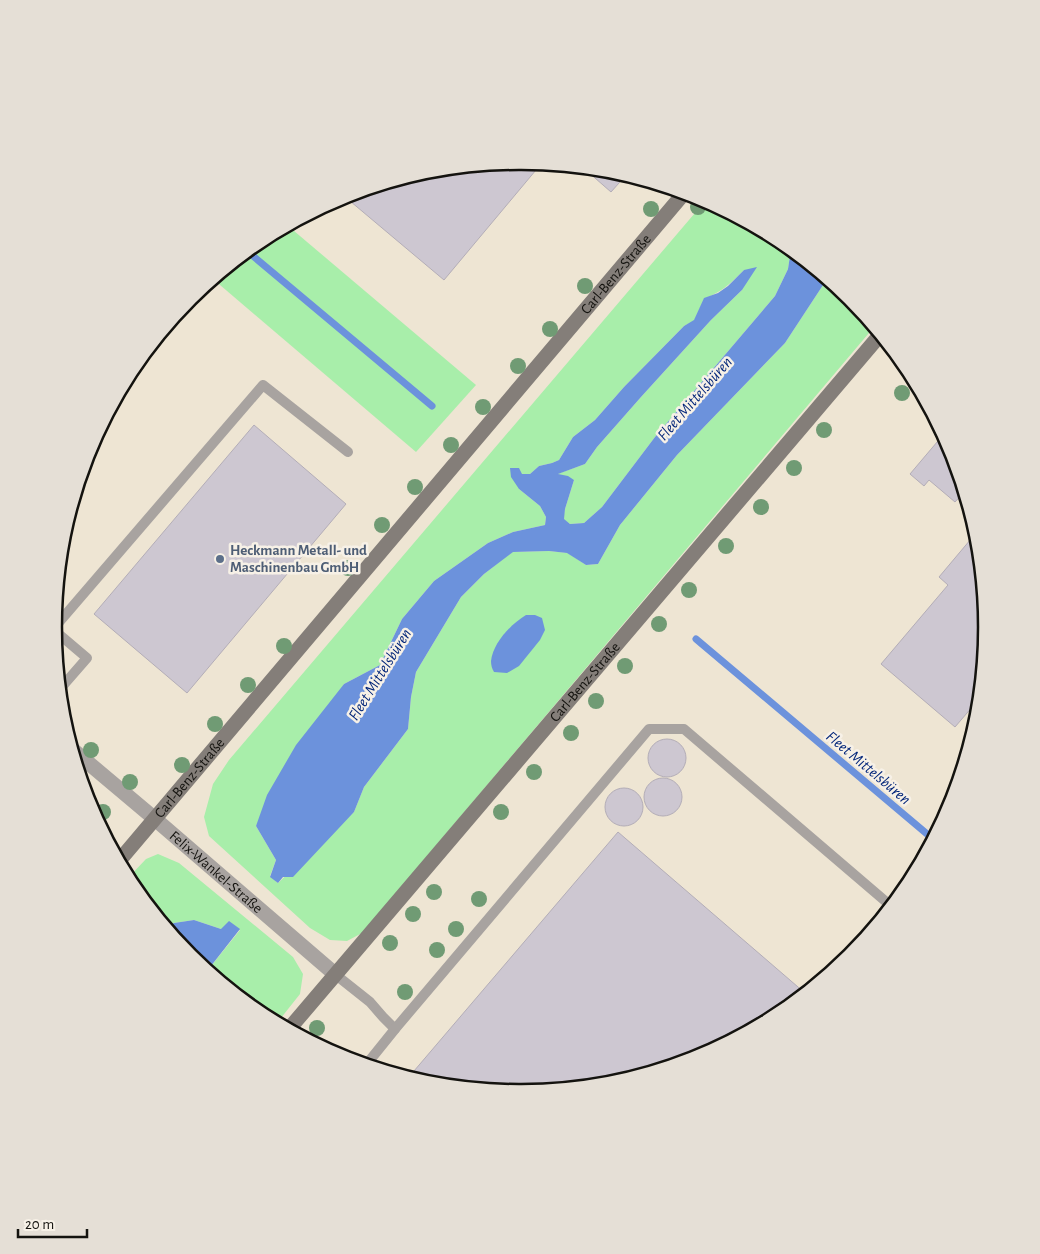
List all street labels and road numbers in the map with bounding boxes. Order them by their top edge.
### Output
street label: Carl-Benz-Straße [578,231,654,317]
street label: Carl-Benz-Straße [547,639,623,725]
street label: Carl-Benz-Straße [152,735,228,821]
street label: Felix-Wankel-Straße [167,828,265,916]

